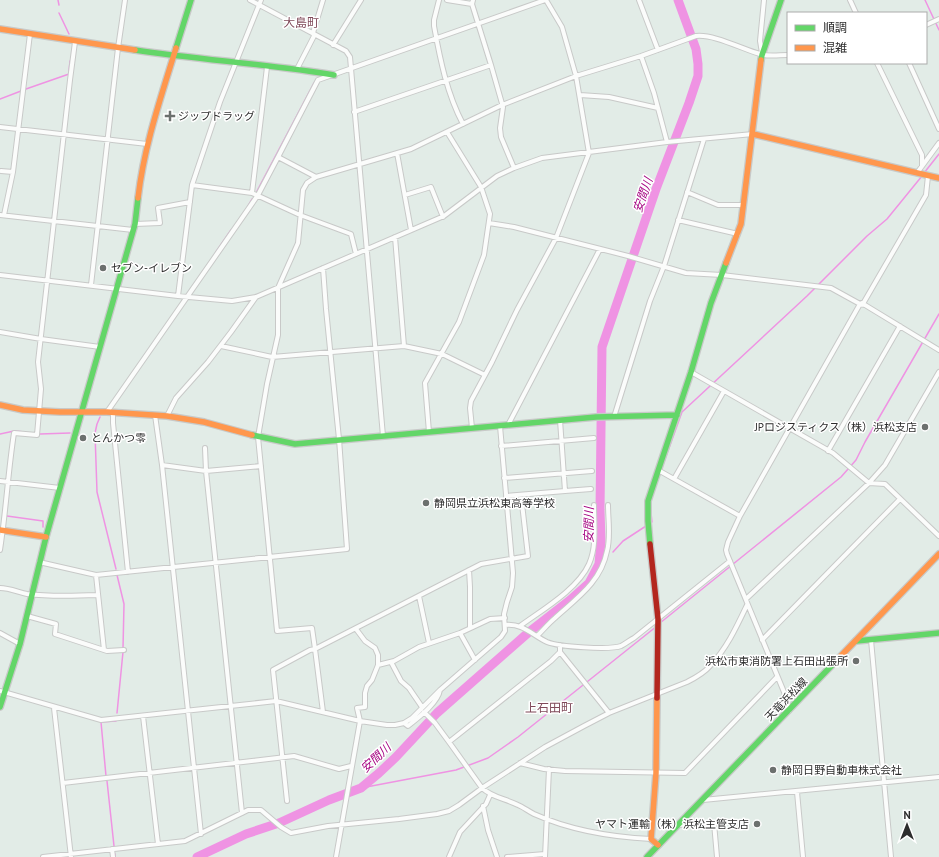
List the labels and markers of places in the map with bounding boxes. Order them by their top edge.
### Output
place label: ジップドラッグ [178,109,255,123]
marker: ジップドラッグ [165,111,175,121]
place label: セブン-イレブン [111,261,192,275]
marker: セブン-イレブン [98,263,108,273]
place label: JPロジスティクス（株）浜松支店 [754,420,917,434]
marker: JPロジスティクス（株）浜松支店 [920,422,930,432]
place label: とんかつ零 [91,431,146,445]
marker: とんかつ零 [78,433,88,443]
place label: 静岡県立浜松東高等学校 [434,496,555,510]
marker: 静岡県立浜松東高等学校 [421,498,431,508]
place label: 浜松市東消防署上石田出張所 [705,654,849,668]
marker: 浜松市東消防署上石田出張所 [851,656,861,666]
place label: 静岡日野自動車株式会社 [781,763,902,777]
marker: 静岡日野自動車株式会社 [768,765,778,775]
place label: ヤマト運輸（株）浜松主管支店 [595,817,749,831]
marker: ヤマト運輸（株）浜松主管支店 [752,819,762,829]

